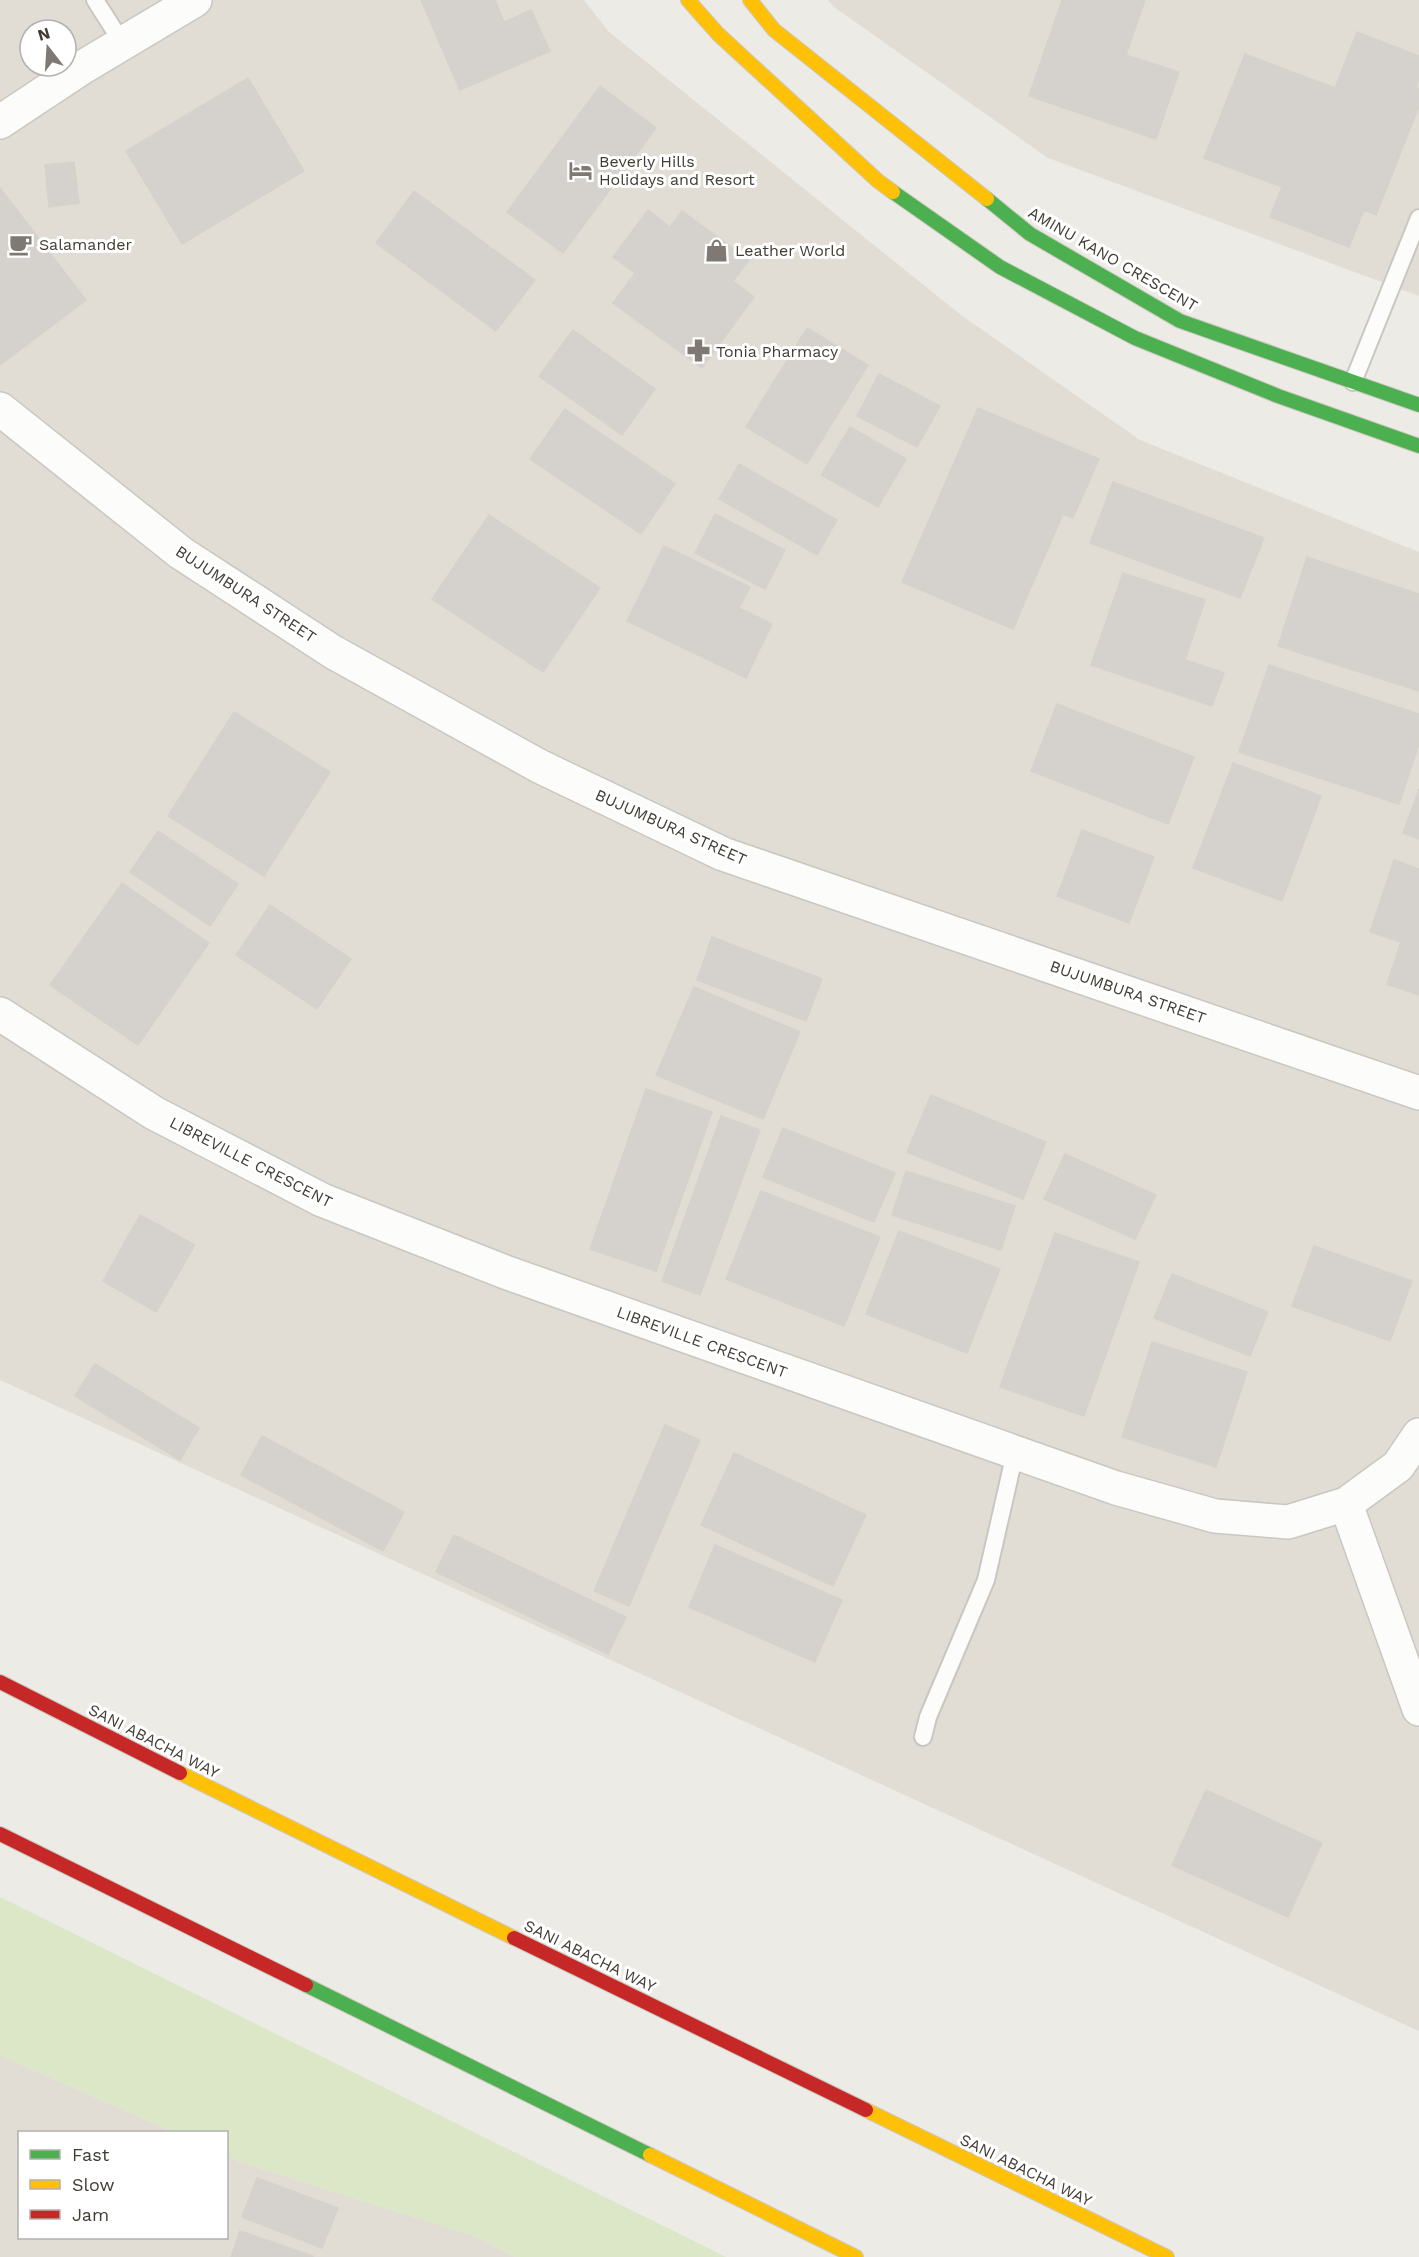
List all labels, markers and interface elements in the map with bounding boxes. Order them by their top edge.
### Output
north arrow [18,18,78,78]
text: N [35,23,52,45]
place label: Beverly Hills Holidays and Resort [599,152,755,189]
hotel icon: Beverly Hills Holidays and Resort [568,157,594,183]
street label: AMINU KANO CRESCENT [1025,203,1201,315]
cafe icon: Salamander [8,231,34,257]
place label: Salamander [39,235,133,254]
shop icon: Leather World [704,237,730,263]
place label: Leather World [735,241,845,260]
pharmacy icon: Tonia Pharmacy [685,338,711,364]
place label: Tonia Pharmacy [716,342,839,361]
street label: BUJUMBURA STREET [172,541,320,647]
street label: BUJUMBURA STREET [592,785,750,869]
street label: BUJUMBURA STREET [1047,956,1209,1028]
street label: LIBREVILLE CRESCENT [166,1113,336,1212]
street label: LIBREVILLE CRESCENT [614,1302,790,1382]
street label: SANI ABACHA WAY [85,1700,223,1782]
street label: SANI ABACHA WAY [521,1916,659,1996]
street label: SANI ABACHA WAY [957,2130,1095,2210]
legend [18,2131,228,2239]
text: Fast [72,2144,110,2165]
text: Slow [72,2174,115,2195]
text: Jam [72,2204,109,2225]

